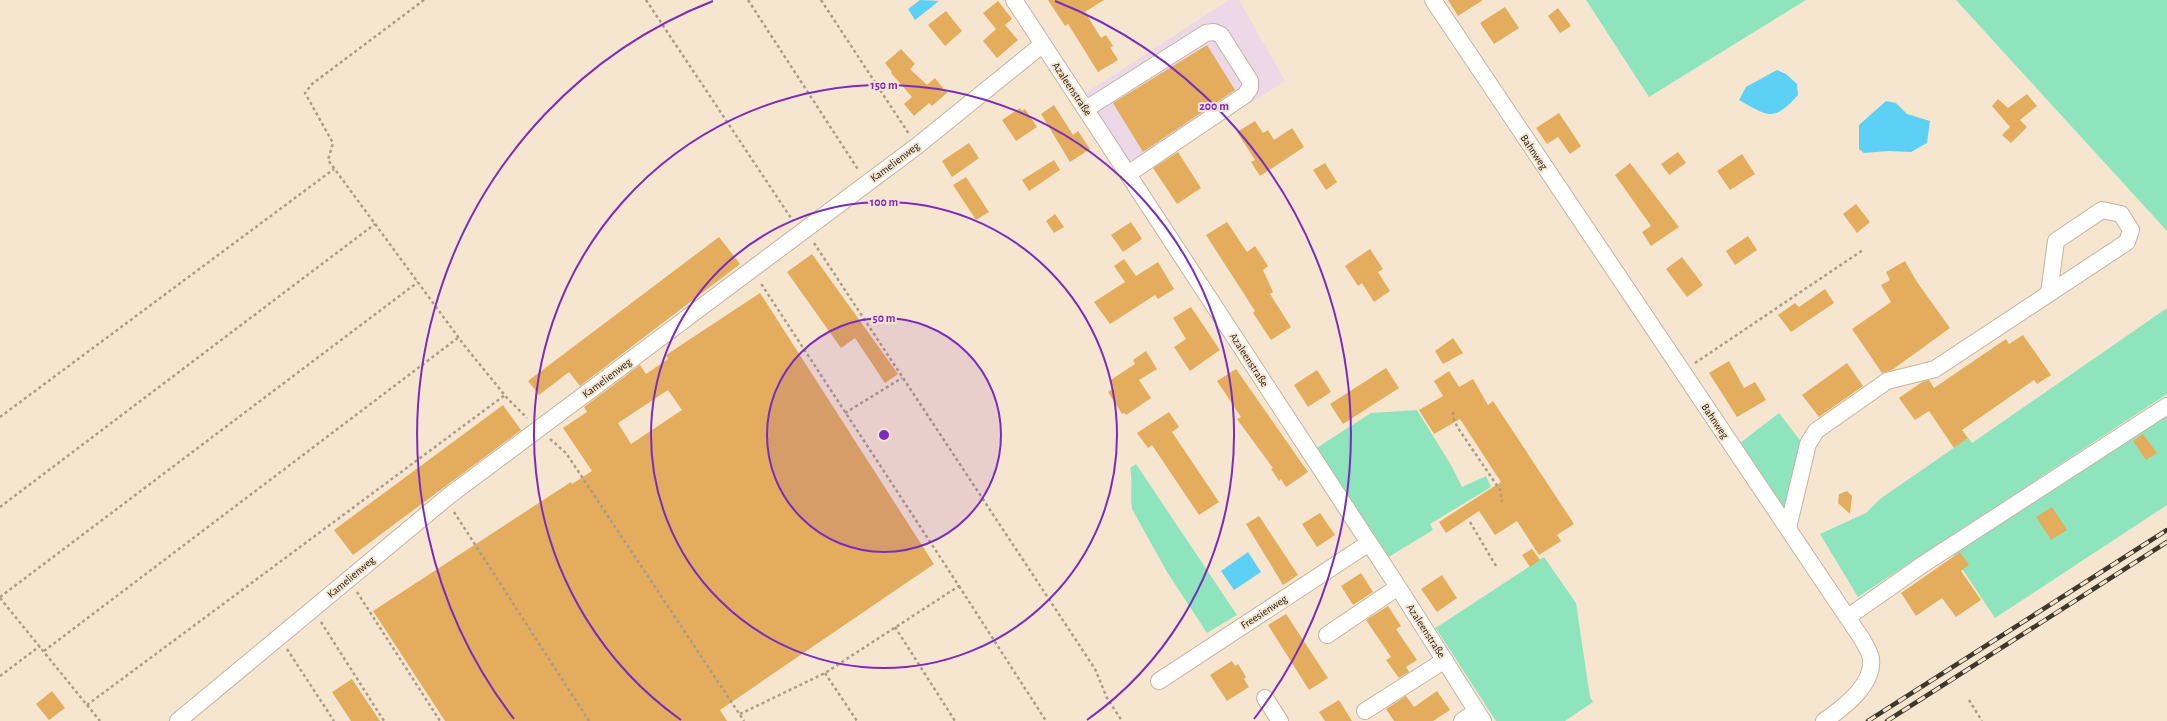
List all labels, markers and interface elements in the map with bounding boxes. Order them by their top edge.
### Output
street label: Azaleenstraße [1050,60,1094,118]
text: 150 m [870,79,898,91]
text: 200 m [1199,100,1229,112]
street label: Bahnweg [1518,132,1550,172]
street label: Kamelienweg [868,140,922,184]
text: 100 m [870,196,898,208]
text: 50 m [873,312,896,324]
street label: Azaleenstraße [1228,331,1270,389]
street label: Kamelienweg [580,356,634,400]
street label: Bahnweg [1699,401,1731,441]
centre of rings [877,428,891,442]
street label: Kamelienweg [325,554,377,600]
street label: Freesienweg [1239,593,1290,631]
street label: Azaleenstraße [1405,602,1447,660]

